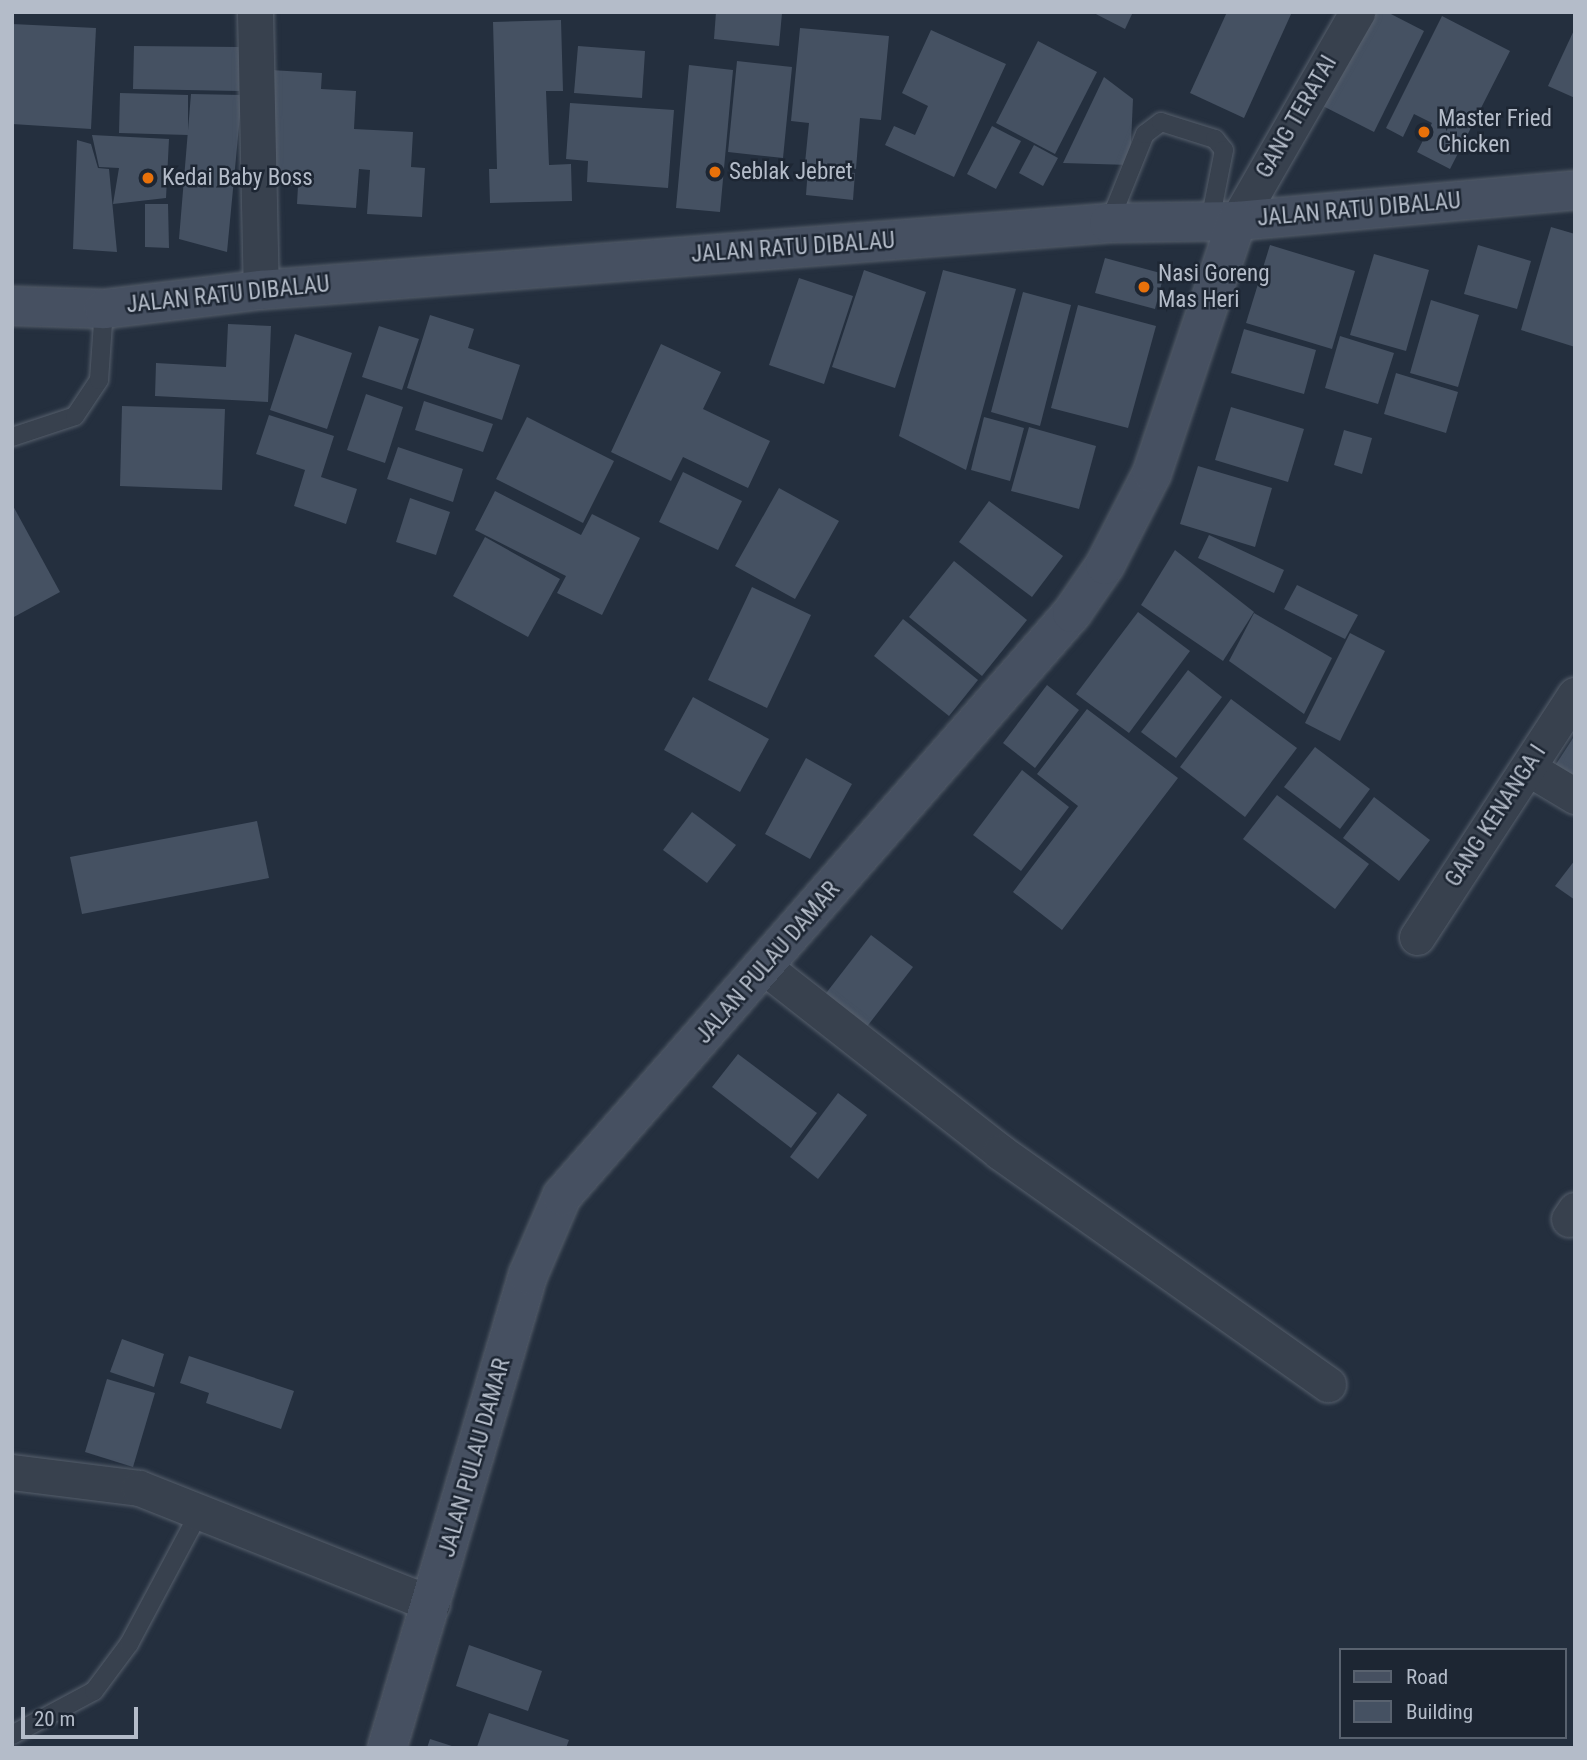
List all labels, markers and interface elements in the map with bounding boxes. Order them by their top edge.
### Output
street label: GANG TERATAI [1251,51,1343,183]
place label: Master Fried Chicken [1438,105,1552,159]
marker: Master Fried Chicken [1416,124,1432,140]
place label: Seblak Jebret [729,158,853,186]
place label: Kedai Baby Boss [162,164,313,192]
marker: Seblak Jebret [707,164,723,180]
marker: Kedai Baby Boss [140,170,156,186]
street label: JALAN RATU DIBALAU [1256,187,1462,233]
street label: JALAN RATU DIBALAU [690,227,896,269]
place label: Nasi Goreng Mas Heri [1158,260,1270,314]
street label: JALAN RATU DIBALAU [125,271,331,319]
marker: Nasi Goreng Mas Heri [1136,279,1152,295]
street label: GANG KENANGA I [1440,740,1552,892]
street label: JALAN PULAU DAMAR [690,876,846,1050]
street label: JALAN PULAU DAMAR [433,1355,517,1561]
legend [1338,1648,1566,1739]
text: Road [1406,1665,1448,1689]
scale bar [24,1694,142,1738]
text: Building [1406,1700,1473,1724]
text: 20 m [34,1707,75,1731]

